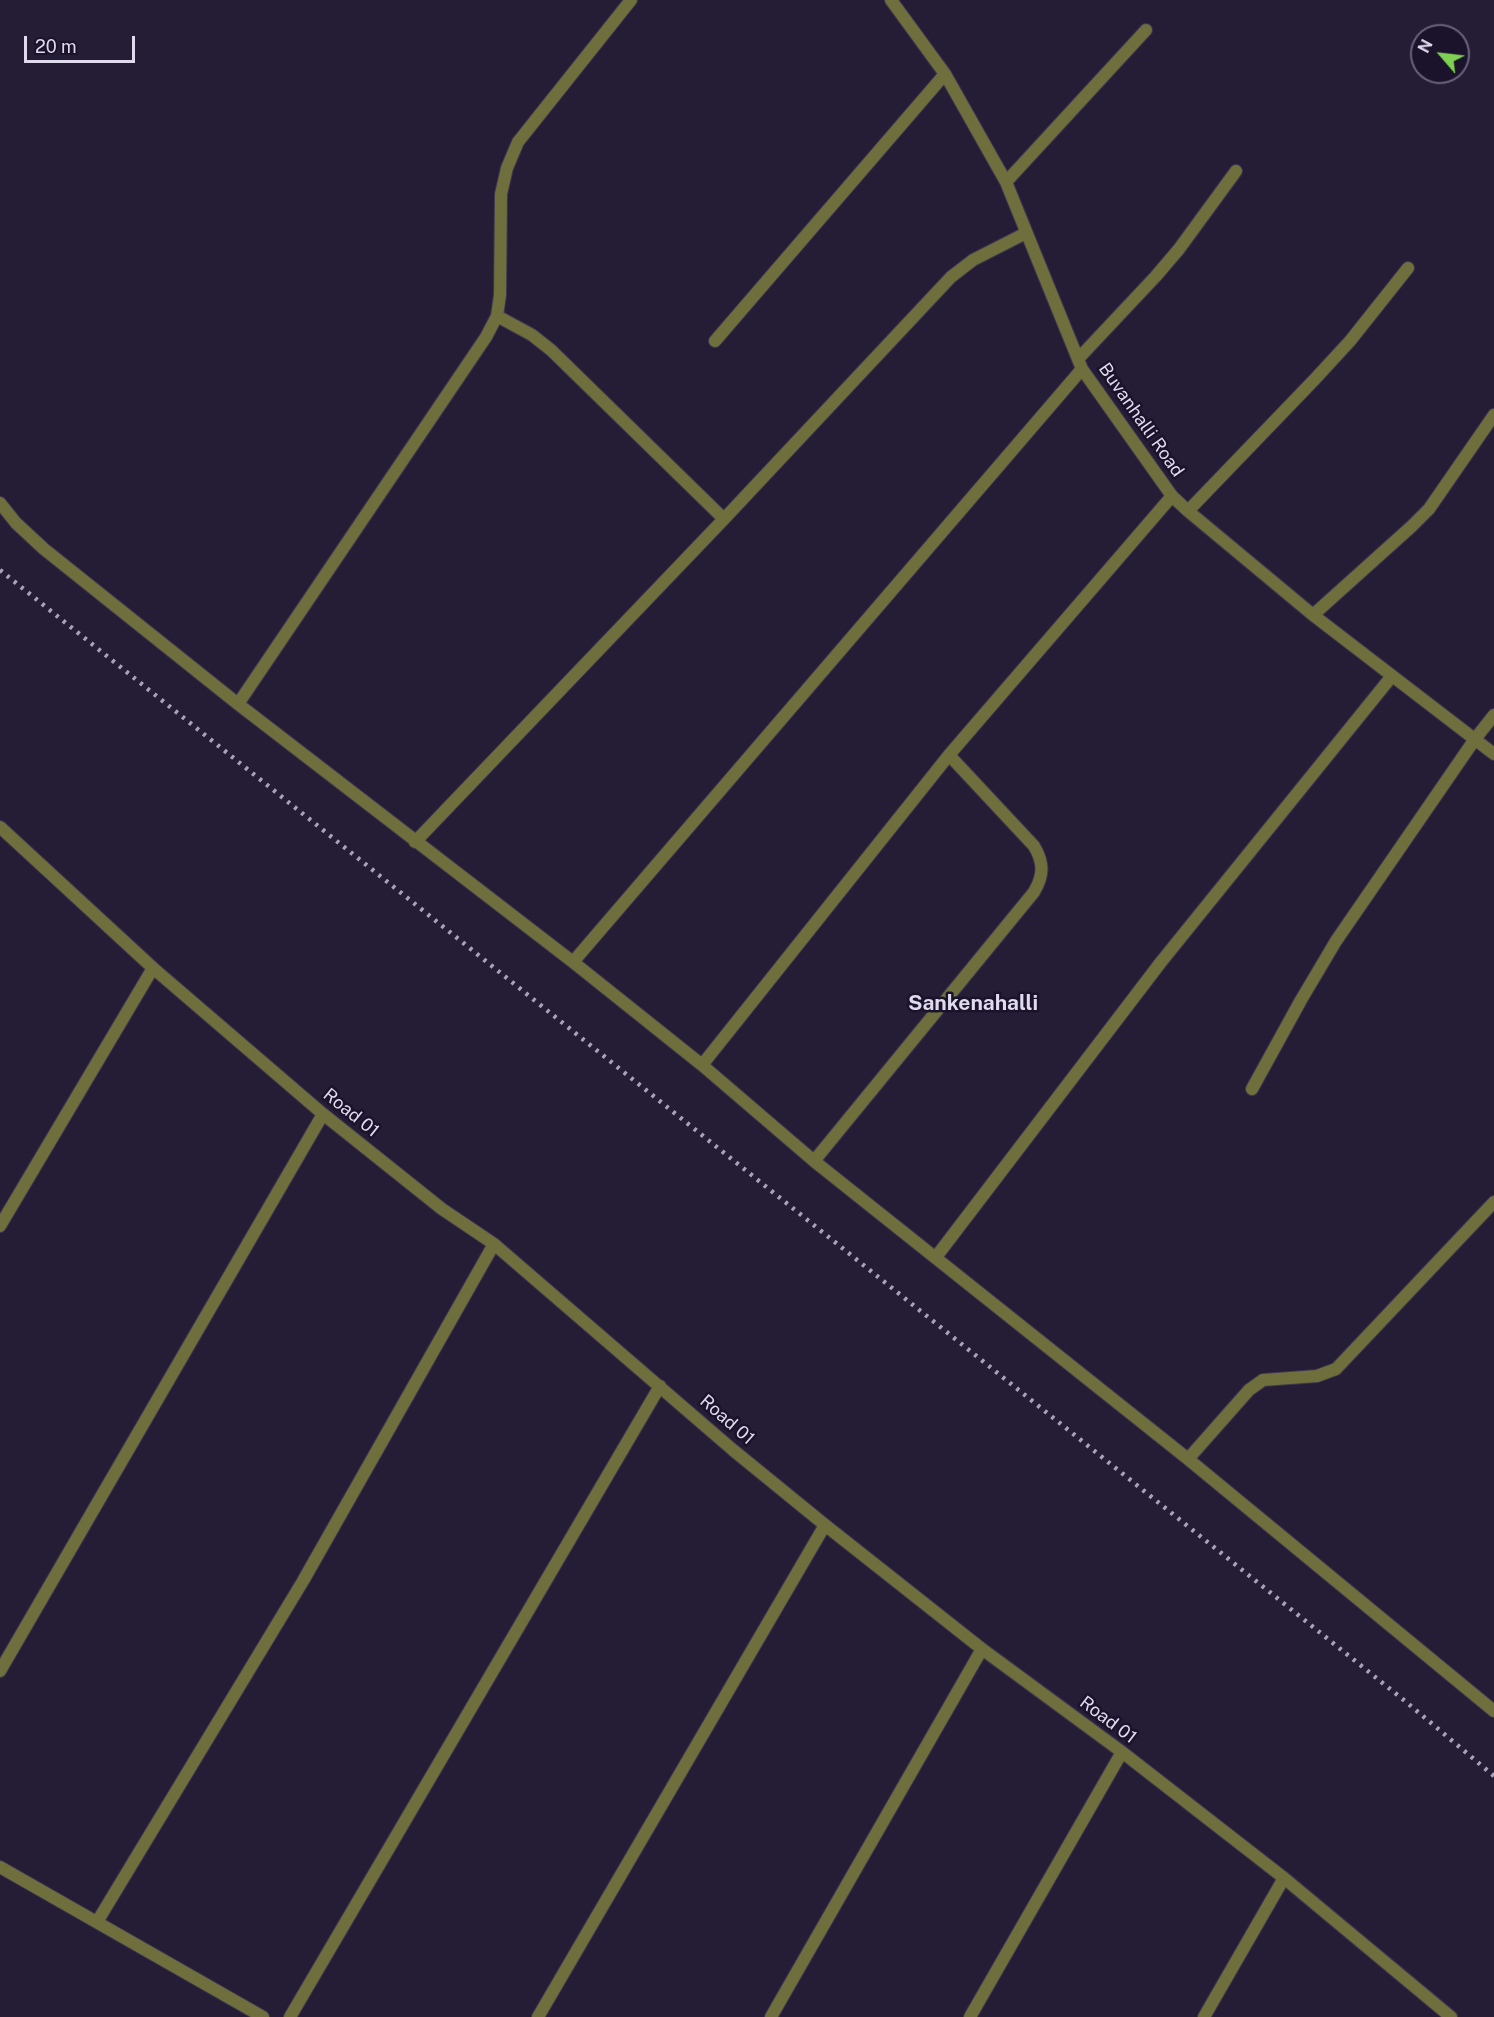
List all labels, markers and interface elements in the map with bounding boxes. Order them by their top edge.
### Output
scale bar [27,24,138,62]
north arrow [1410,24,1470,84]
text: 20 m [35,36,77,57]
text: N [1414,36,1437,56]
street label: Buvanhalli Road [1094,359,1188,481]
district label: Sankenahalli [908,991,1038,1017]
street label: Road 01 [319,1084,383,1142]
street label: Road 01 [695,1390,759,1450]
street label: Road 01 [1075,1692,1141,1748]

